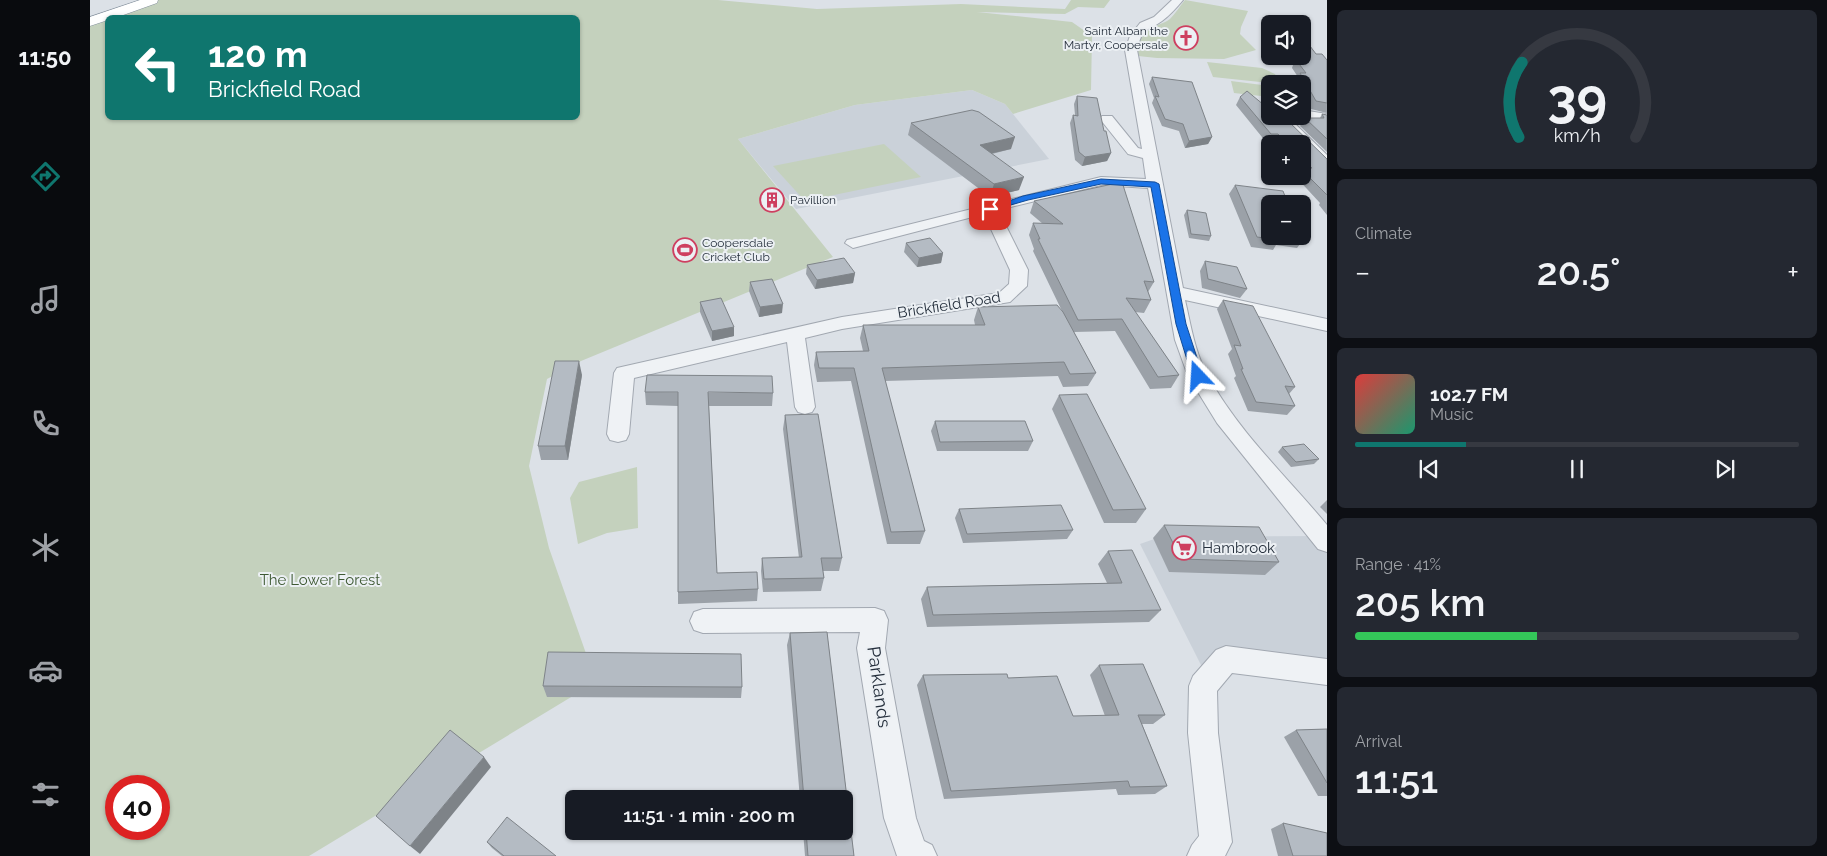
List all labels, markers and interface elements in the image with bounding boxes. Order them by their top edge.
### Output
map controls [1261,15,1311,245]
button: sound [1261,15,1311,65]
place label: Saint Alban the Martyr, Coopersale [1064,24,1168,52]
church icon: Saint Alban the Martyr, Coopersale [1173,25,1199,51]
text: 120 m [208,34,308,75]
icon: left [125,35,190,100]
text: 11:50 [19,44,71,70]
text: 39 [1547,67,1607,128]
button: layers [1261,75,1311,125]
text: Brickfield Road [208,76,361,102]
text: km/h [1553,125,1601,146]
button: + [1261,135,1311,185]
icon: directions [28,159,63,194]
building icon: Pavillion [759,187,785,213]
pin [969,188,1011,230]
place label: Pavillion [790,193,836,207]
icon: arrive [976,195,1004,223]
button: − [1261,195,1311,245]
text: Climate [1355,224,1412,243]
place label: Coopersdale Cricket Club [702,236,773,264]
sports icon: Coopersdale Cricket Club [672,237,698,263]
text: 20.5° [1537,249,1621,294]
text: − [1355,256,1370,289]
text: + [1787,256,1799,289]
icon: music [28,282,63,317]
street label: Brickfield Road [896,288,1002,322]
position arrow [1171,349,1223,401]
text: 102.7 FM [1430,383,1508,405]
text: Music [1430,405,1474,424]
icon: phone [28,406,63,441]
icon: previous [1415,455,1443,483]
icon: pause [1563,455,1591,483]
icon: next [1711,455,1739,483]
icon: climate [28,530,63,565]
supermarket icon: Hambrook [1171,535,1197,561]
place label: Hambrook [1202,539,1275,557]
text: Range · 41% [1355,555,1441,574]
park label: The Lower Forest [260,571,380,589]
text: 205 km [1355,580,1486,625]
street label: Parklands [863,645,896,729]
icon: car [28,653,63,688]
text: Arrival [1355,732,1402,751]
text: 11:51 [1355,757,1438,802]
speed limit sign: 40 [105,775,170,840]
icon: filters [28,777,63,812]
text: 11:51 · 1 min · 200 m [623,804,795,826]

